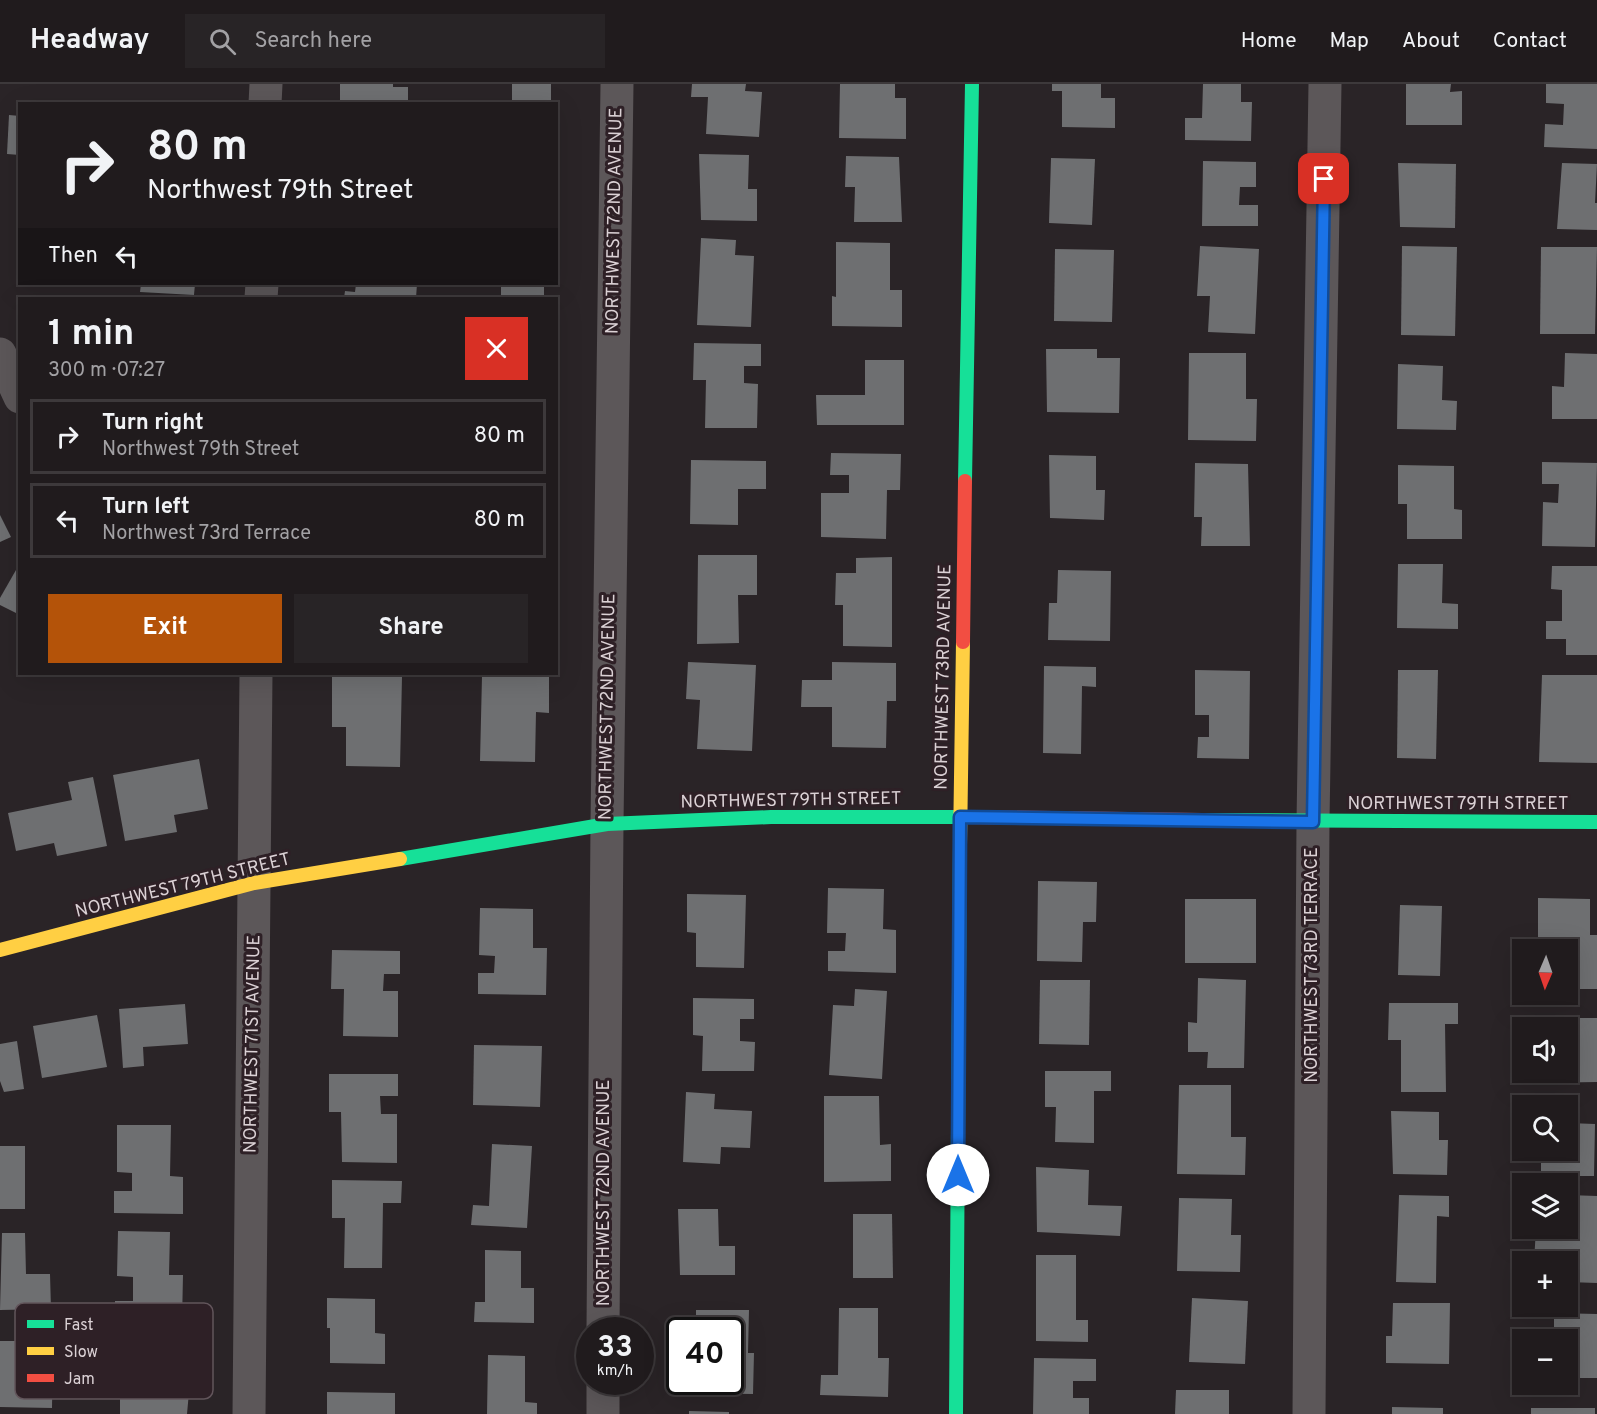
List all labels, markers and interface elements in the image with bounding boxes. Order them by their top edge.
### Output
search box [185,14,605,68]
text: Headway [30,23,149,59]
icon: search [206,25,239,58]
text: Search here [254,28,372,55]
text: Home [1241,28,1297,55]
text: Map [1330,28,1369,55]
text: About [1402,28,1460,55]
text: Contact [1493,28,1567,55]
street label: NORTHWEST 72ND AVENUE [602,108,628,334]
text: 80 m [147,122,248,175]
icon: right [48,126,126,204]
pin [1298,153,1349,204]
icon: arrive [1307,162,1340,195]
text: Northwest 79th Street [147,174,414,208]
icon: left [110,240,143,273]
text: Then [48,243,98,270]
text: 1 min [48,312,134,358]
button: close [465,317,528,380]
text: 300 m · 07:27 [48,358,165,384]
text: Turn right [102,410,204,437]
icon: right [51,420,84,453]
text: 80 m [474,423,525,450]
text: Northwest 79th Street [102,437,299,463]
text: Turn left [102,494,190,521]
icon: left [51,504,84,537]
text: 80 m [474,507,525,534]
text: Northwest 73rd Terrace [102,521,311,547]
street label: NORTHWEST 73RD AVENUE [931,564,957,790]
button: Exit [48,594,282,663]
button: Share [294,594,528,663]
street label: NORTHWEST 72ND AVENUE [595,594,621,820]
street label: NORTHWEST 79TH STREET [680,788,902,814]
street label: NORTHWEST 79TH STREET [1347,793,1569,816]
street label: NORTHWEST 73RD TERRACE [1301,847,1324,1083]
street label: NORTHWEST 79TH STREET [73,848,293,924]
street label: NORTHWEST 71ST AVENUE [240,935,266,1153]
north arrow [1512,939,1578,1005]
map controls [1512,939,1578,1395]
button: sound [1512,1017,1578,1083]
street label: NORTHWEST 72ND AVENUE [593,1080,616,1306]
button: search [1512,1095,1578,1161]
position arrow [926,1143,990,1207]
button: layers [1512,1173,1578,1239]
button: + [1512,1251,1578,1317]
legend [15,1303,213,1399]
text: Fast [64,1316,94,1336]
speed limit sign: 40 [666,1317,744,1395]
button: − [1512,1329,1578,1395]
text: 33 [597,1330,633,1367]
text: Slow [64,1343,98,1363]
text: km/h [597,1362,633,1381]
text: Jam [64,1370,95,1390]

